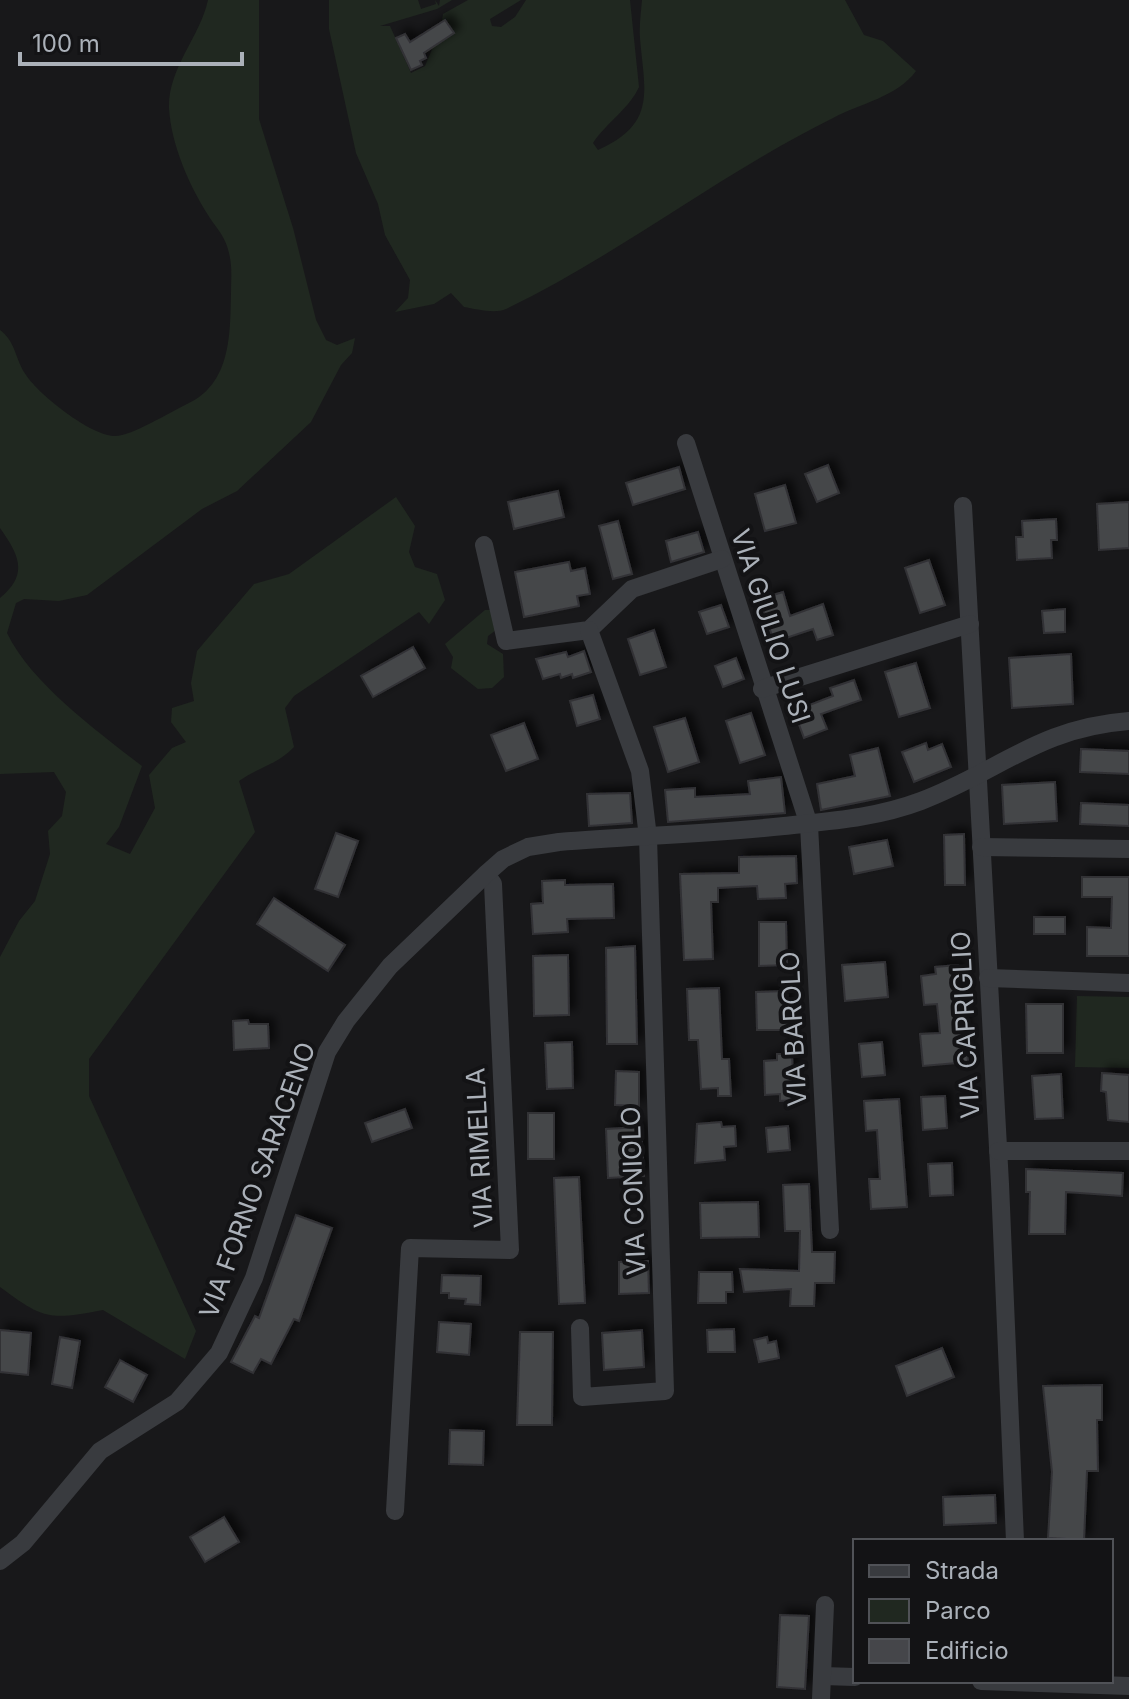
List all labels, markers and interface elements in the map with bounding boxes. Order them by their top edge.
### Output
scale bar [20,16,242,66]
text: 100 m [32,29,100,58]
street label: VIA GIULIO LUSI [725,525,817,727]
street label: VIA CAPRIGLIO [945,930,985,1120]
street label: VIA BAROLO [773,950,813,1108]
street label: VIA FORNO SARACENO [193,1038,321,1322]
street label: VIA RIMELLA [459,1067,499,1229]
street label: VIA CONIOLO [615,1106,651,1276]
legend [853,1539,1113,1683]
text: Strada [925,1556,999,1585]
text: Parco [925,1596,991,1625]
text: Edificio [925,1636,1009,1665]

